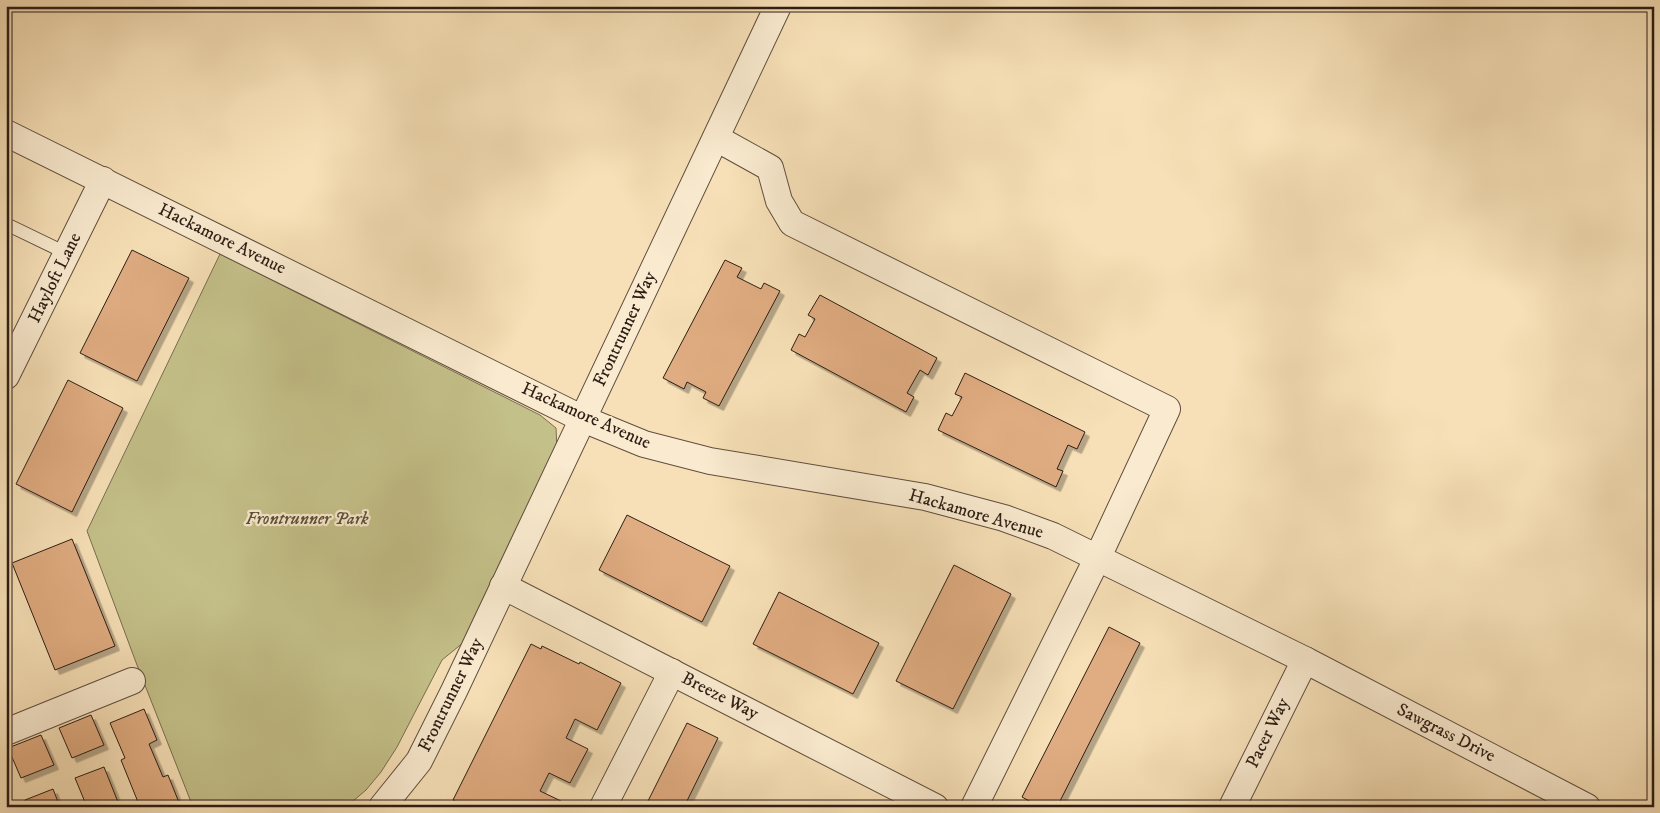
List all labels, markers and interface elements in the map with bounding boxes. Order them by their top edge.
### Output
street label: Hackamore Avenue [155,199,289,279]
street label: Hayloft Lane [24,229,86,327]
street label: Frontrunner Way [589,268,661,390]
street label: Hackamore Avenue [518,378,654,454]
street label: Hackamore Avenue [906,484,1046,544]
park label: Frontrunner Park [245,508,369,530]
street label: Frontrunner Way [414,634,488,756]
street label: Breeze Way [678,667,763,725]
street label: Pacer Way [1242,694,1295,772]
street label: Sawgrass Drive [1393,699,1499,767]

